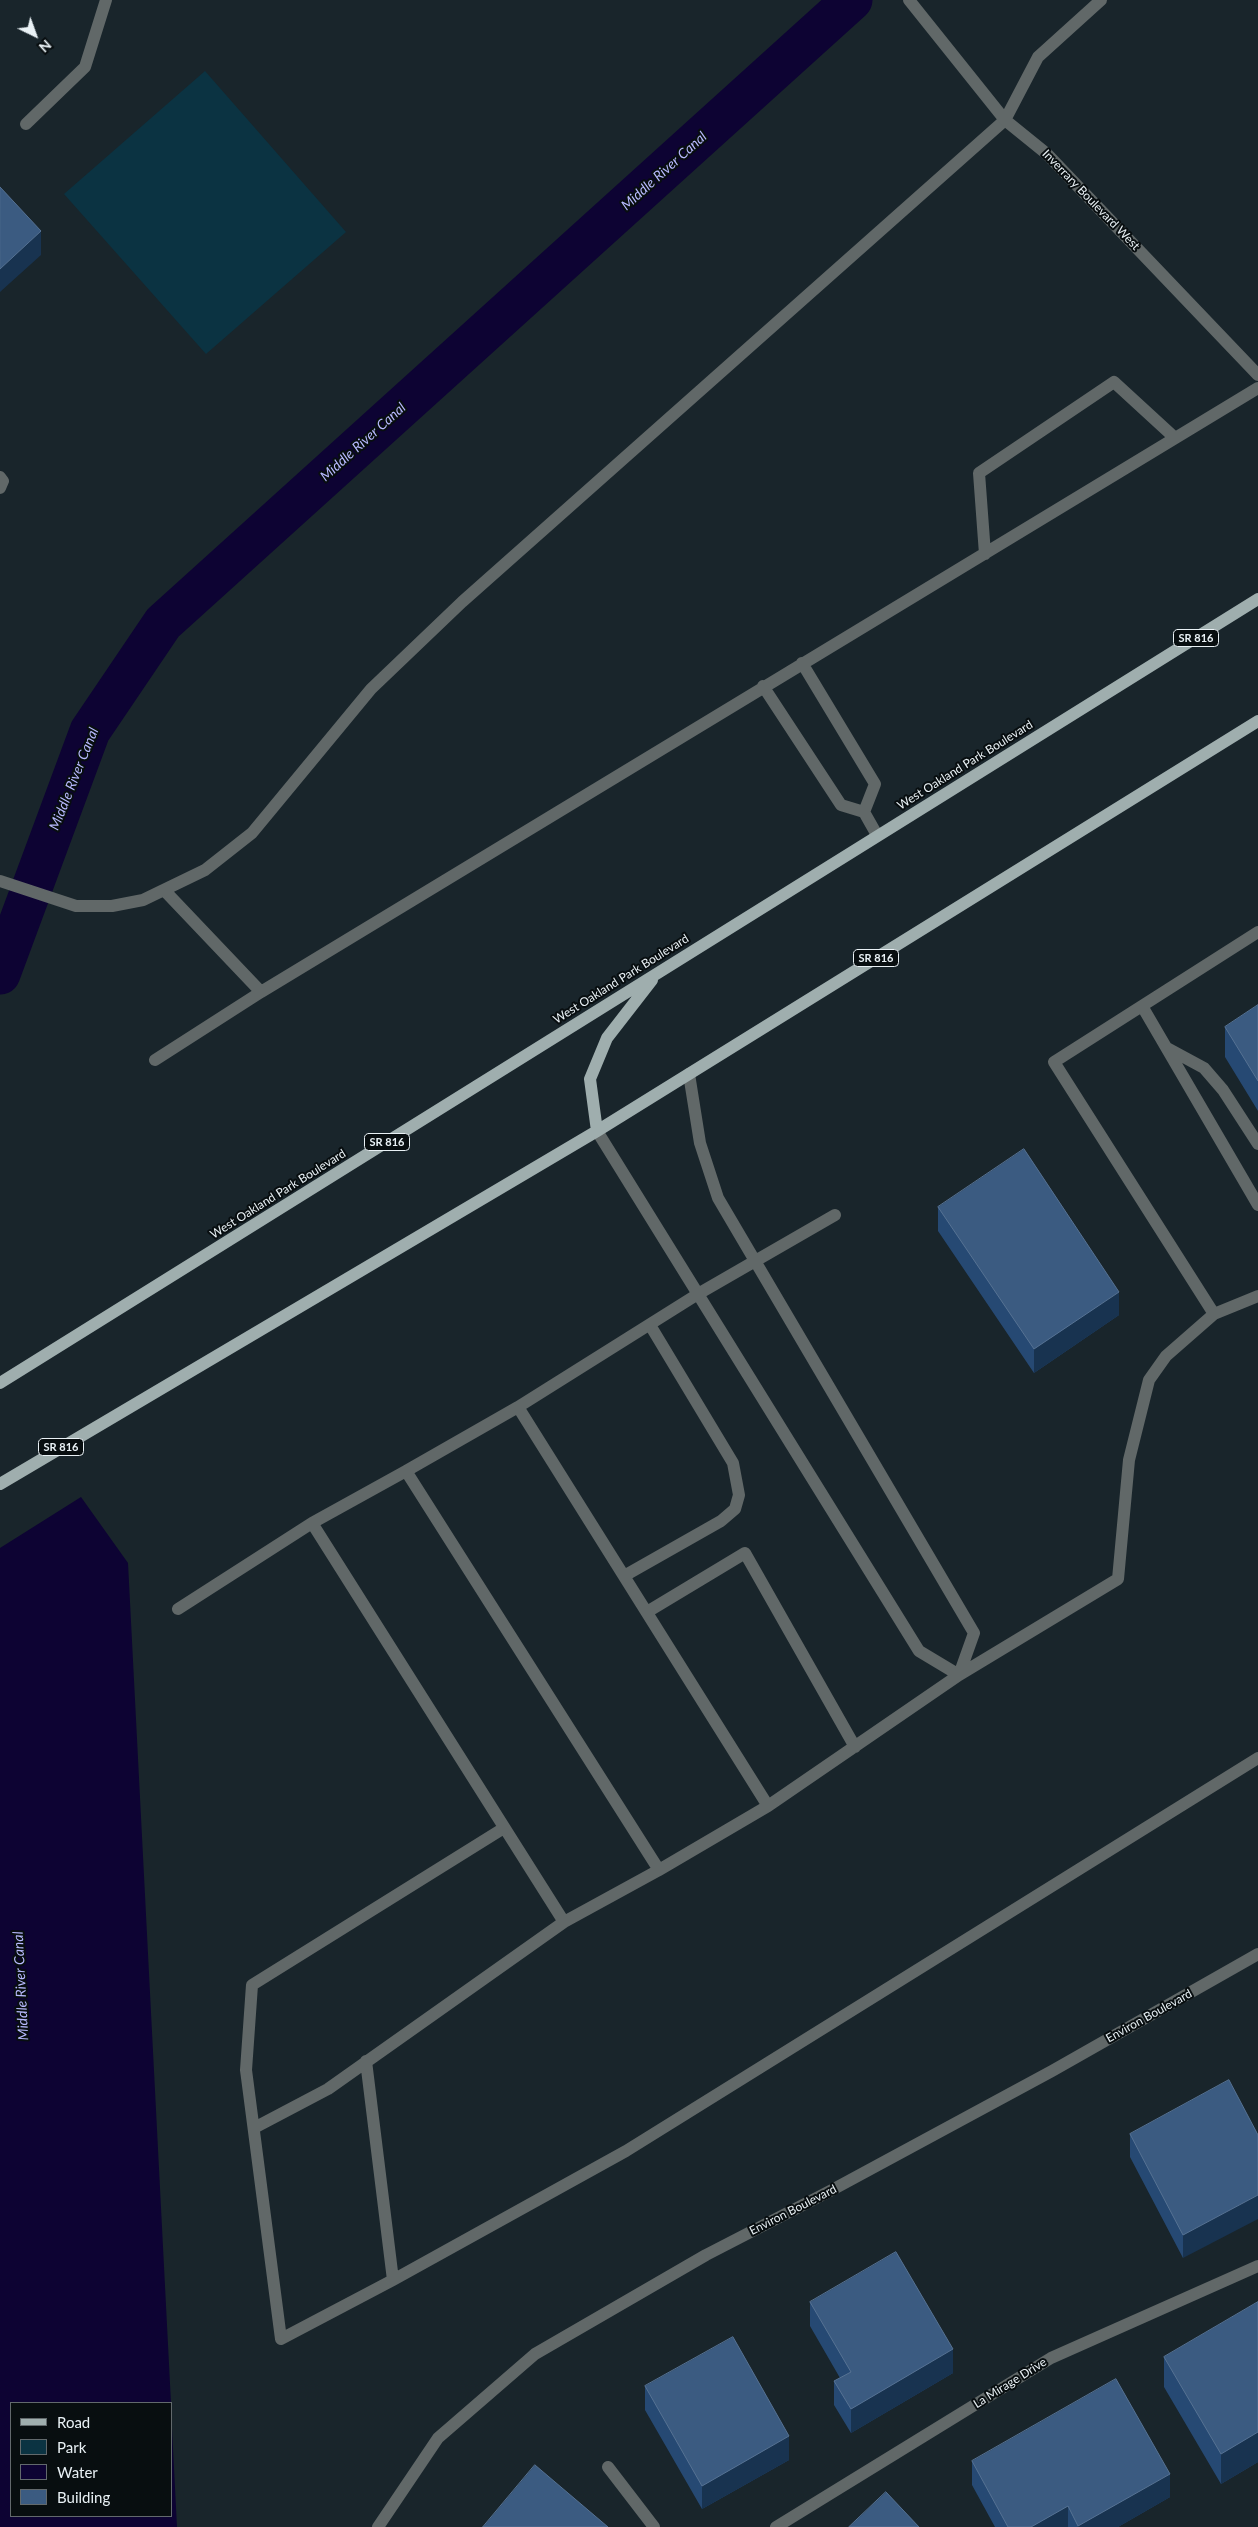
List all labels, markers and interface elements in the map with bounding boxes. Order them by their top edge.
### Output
north arrow [10,10,60,60]
text: N [36,37,55,56]
water label: Middle River Canal [618,128,710,214]
street label: Inverrary Boulevard West [1039,147,1143,253]
water label: Middle River Canal [317,399,409,485]
road number: SR 816 [1174,630,1218,646]
street label: West Oakland Park Boulevard [895,717,1035,813]
water label: Middle River Canal [46,725,102,833]
street label: West Oakland Park Boulevard [551,931,691,1027]
road number: SR 816 [854,950,898,966]
road number: SR 816 [364,1134,410,1150]
street label: West Oakland Park Boulevard [208,1146,348,1242]
road number: SR 816 [38,1438,84,1455]
water label: Middle River Canal [10,1931,32,2041]
street label: Environ Boulevard [1103,1986,1195,2046]
street label: Environ Boulevard [747,2182,839,2238]
street label: La Mirage Drive [971,2355,1049,2411]
legend [10,2402,172,2517]
text: Road [57,2413,90,2431]
text: Park [57,2438,86,2456]
text: Water [57,2463,98,2481]
text: Building [57,2488,110,2506]

